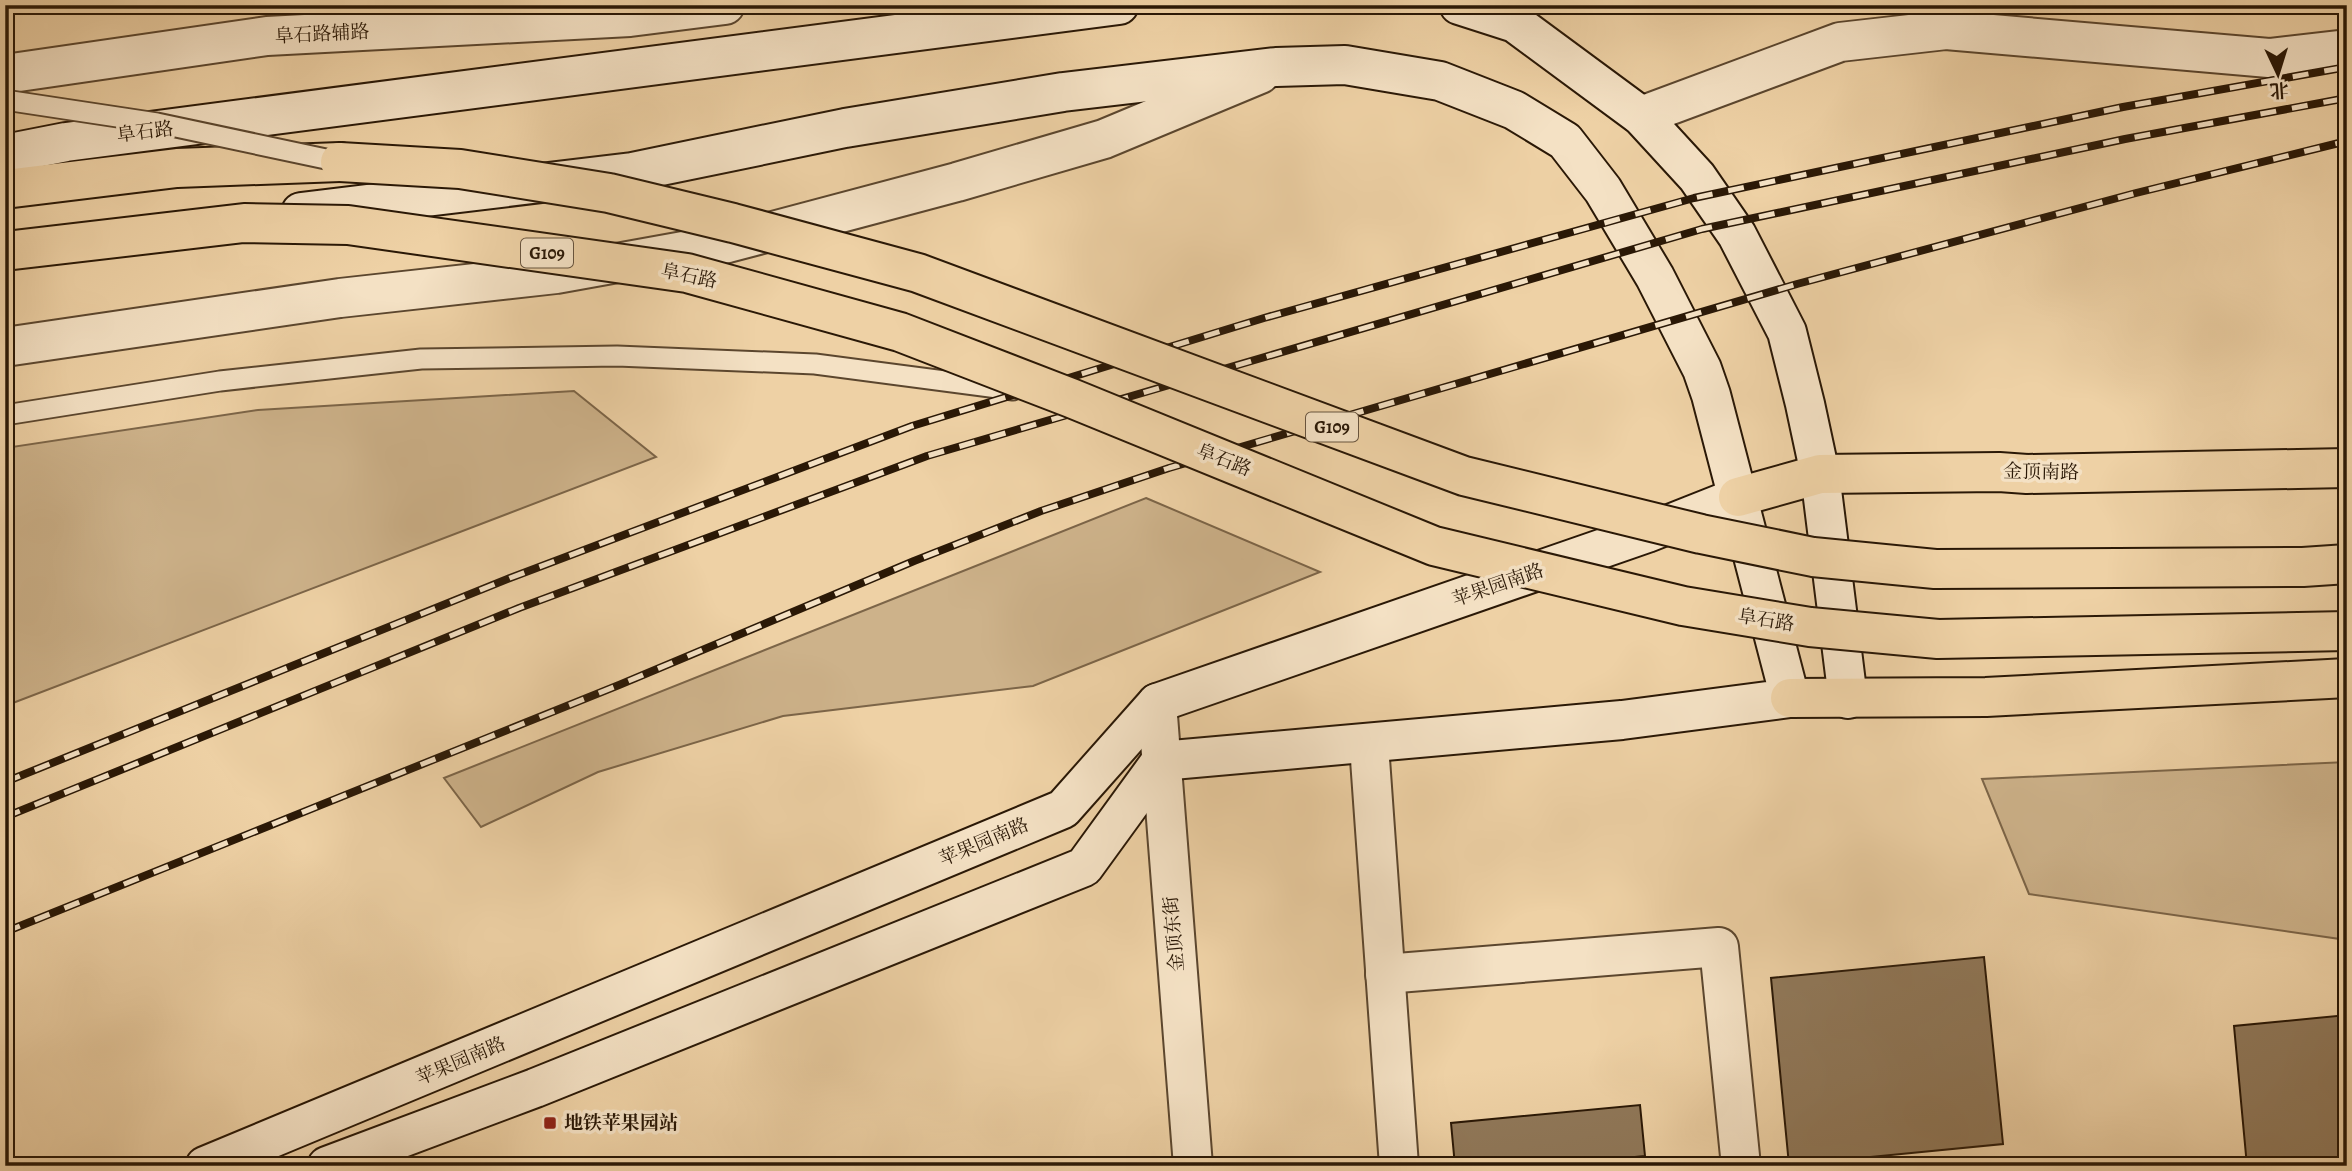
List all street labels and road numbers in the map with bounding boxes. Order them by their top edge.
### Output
street label: 阜石路辅路 [274,19,370,49]
street label: 阜石路 [115,116,175,148]
road number: G109 [521,239,573,268]
street label: 阜石路 [658,257,720,295]
road number: G109 [1306,412,1358,442]
street label: 阜石路 [1193,437,1255,483]
street label: 金顶南路 [2003,458,2079,486]
street label: 苹果园南路 [1449,557,1547,613]
street label: 阜石路 [1736,603,1796,637]
street label: 苹果园南路 [935,811,1033,873]
street label: 金顶东街 [1158,895,1190,973]
street label: 苹果园南路 [412,1030,510,1092]

